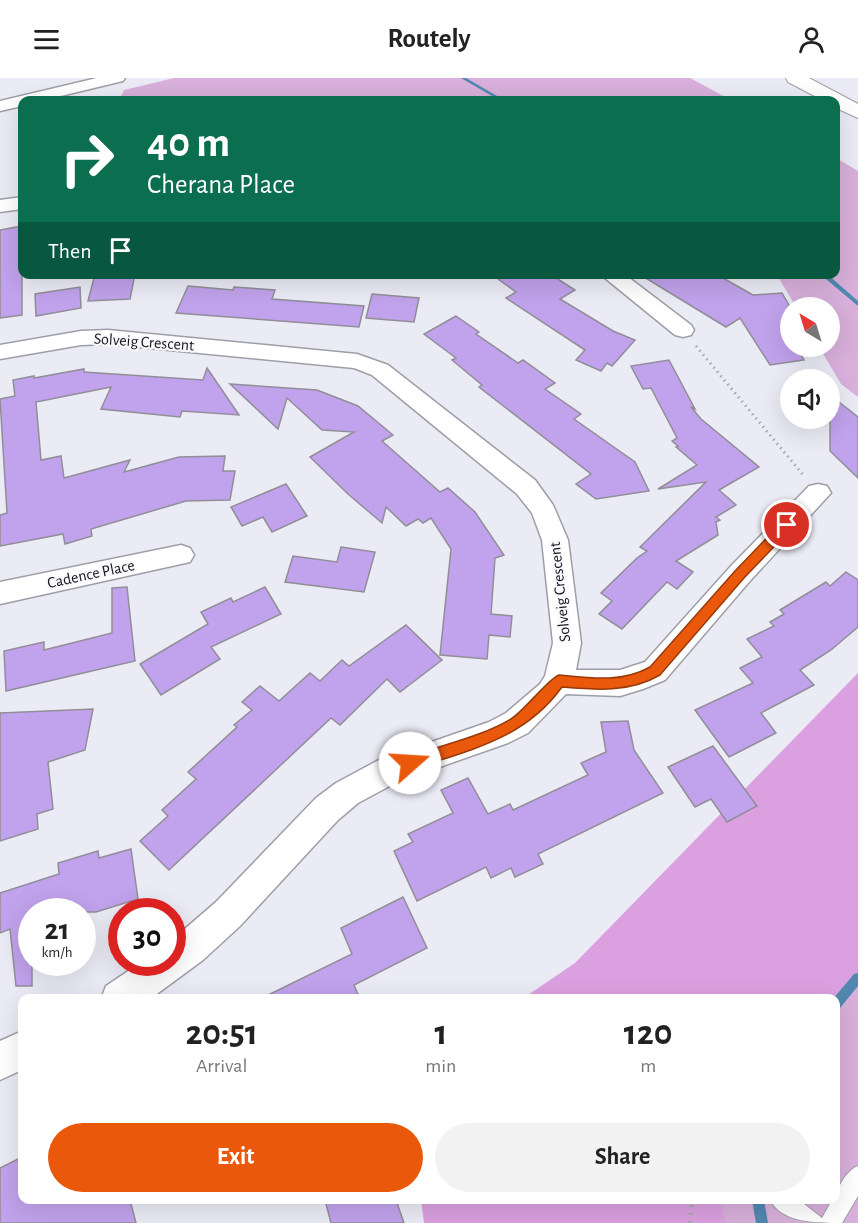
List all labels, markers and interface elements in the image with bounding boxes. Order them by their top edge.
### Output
icon: menu [30,23,63,56]
icon: person [795,23,828,56]
text: Routely [387,25,471,52]
icon: right [48,120,126,198]
text: 40 m [147,122,230,164]
text: Cherana Place [147,171,295,198]
icon: arrive [104,234,137,267]
text: Then [48,240,92,262]
north arrow [780,297,840,357]
map controls [780,297,840,429]
street label: Solveig Crescent [93,331,195,353]
button: sound [780,369,840,429]
pin [761,499,812,550]
icon: arrive [770,508,803,541]
street label: Solveig Crescent [547,541,573,643]
street label: Cadence Place [46,557,136,591]
position arrow [378,731,442,795]
speed limit sign: 30 [108,898,186,976]
text: 21 [45,915,69,945]
text: km/h [42,945,72,960]
text: 20:51 [185,1015,258,1051]
text: 1 [434,1015,447,1051]
text: 120 [624,1015,673,1051]
text: Arrival [196,1056,247,1076]
text: min [425,1056,456,1076]
text: m [640,1056,656,1076]
button: Exit [48,1123,423,1192]
button: Share [435,1123,810,1192]

